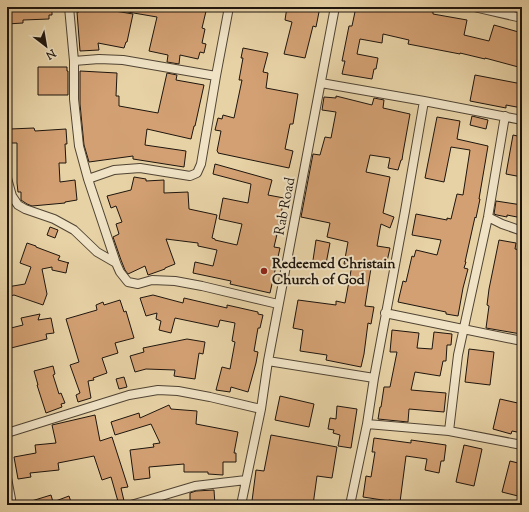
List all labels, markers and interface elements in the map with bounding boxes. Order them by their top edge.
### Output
north arrow [26,26,66,66]
text: N [43,44,59,63]
street label: Rab Road [271,176,301,237]
place label: Redeemed Christain Church of God [272,255,396,291]
marker: Redeemed Christain Church of God [259,266,269,276]

